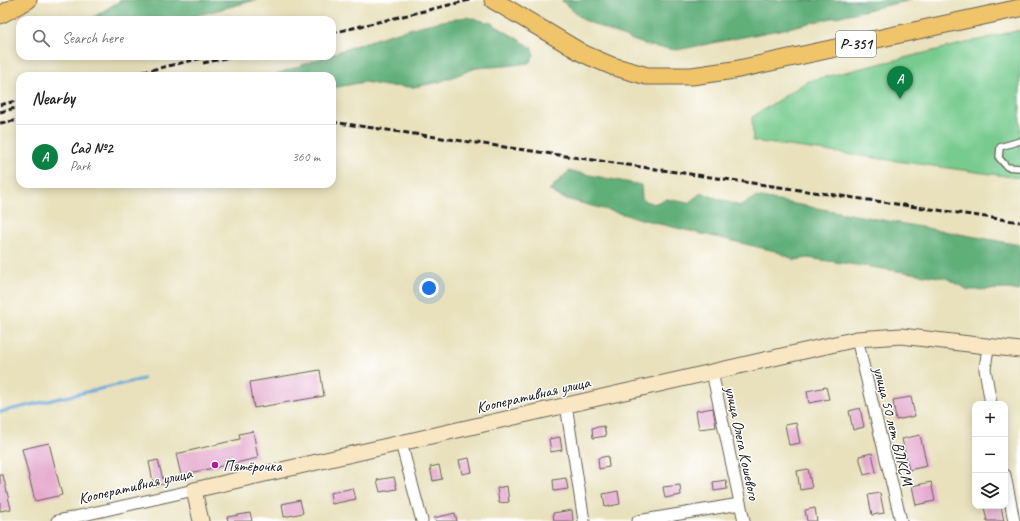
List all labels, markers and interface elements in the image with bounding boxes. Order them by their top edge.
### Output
search box [16,16,336,60]
icon: search [30,27,52,49]
text: Search here [62,29,123,48]
road number: Р-351 [836,31,876,57]
pin: A [887,66,913,99]
text: Nearby [32,88,75,109]
text: Сад №2 [70,139,113,158]
text: A [42,149,48,165]
text: 360 m [292,149,320,165]
text: Park [70,158,91,174]
your location [419,278,439,298]
street label: улица 50 лет ВЛКСМ [868,364,918,489]
street label: Кооперативная улица [474,372,593,418]
street label: улица Олега Кошевого [720,384,764,503]
map controls [972,401,1008,509]
button: + [972,401,1008,437]
button: − [972,437,1008,473]
place label: Пятёрочка [223,456,283,476]
marker: Пятёрочка [210,460,220,470]
street label: Кооперативная улица [76,463,195,509]
button: layers [972,473,1008,509]

